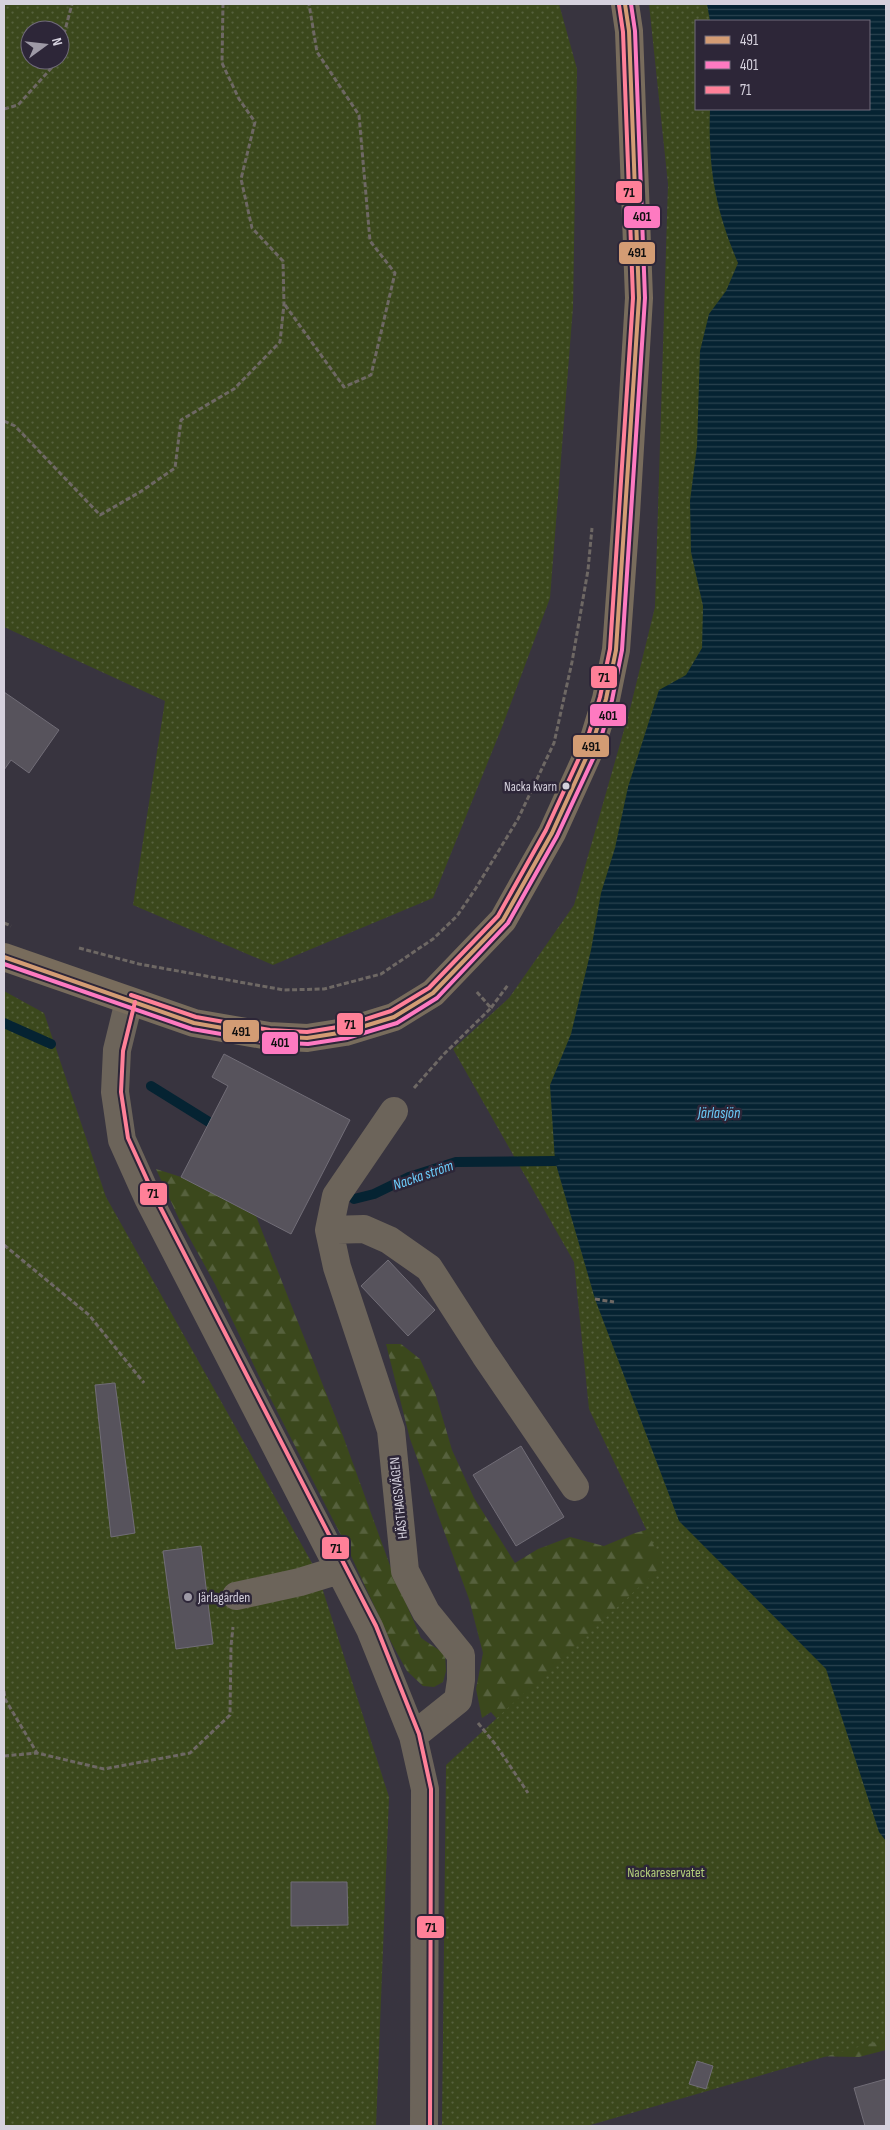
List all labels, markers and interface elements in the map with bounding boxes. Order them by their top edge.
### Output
north arrow [20,20,70,70]
legend [695,20,870,110]
text: 491 [740,31,759,50]
text: N [48,36,66,48]
text: 401 [740,56,759,75]
text: 71 [740,81,752,100]
line badge: 71 [615,180,643,204]
text: 71 [623,184,635,201]
line badge: 401 [623,205,661,229]
text: 401 [633,208,652,225]
line badge: 491 [618,241,656,265]
text: 491 [628,244,647,261]
line badge: 71 [590,665,618,689]
text: 71 [598,669,610,686]
line badge: 401 [589,703,627,727]
text: 401 [599,707,618,724]
line badge: 491 [572,734,610,758]
text: 491 [582,738,601,755]
place label: Nacka kvarn [504,779,557,795]
marker: Nacka kvarn [561,781,571,791]
line badge: 71 [336,1012,364,1036]
text: 71 [344,1016,356,1033]
line badge: 491 [222,1019,260,1043]
text: 491 [232,1023,251,1040]
line badge: 401 [261,1031,299,1055]
text: 401 [271,1034,290,1051]
water label: Järlasjön [697,1104,740,1123]
water label: Nacka ström [391,1156,456,1195]
line badge: 71 [139,1182,168,1206]
text: 71 [147,1185,159,1202]
street label: HÄSTHAGSVÄGEN [386,1456,411,1540]
line badge: 71 [321,1536,350,1560]
text: 71 [330,1540,342,1557]
place label: Järlagården [197,1589,250,1606]
marker: Järlagården [182,1591,194,1603]
park label: Nackareservatet [627,1864,705,1881]
line badge: 71 [416,1915,445,1939]
text: 71 [425,1919,437,1936]

